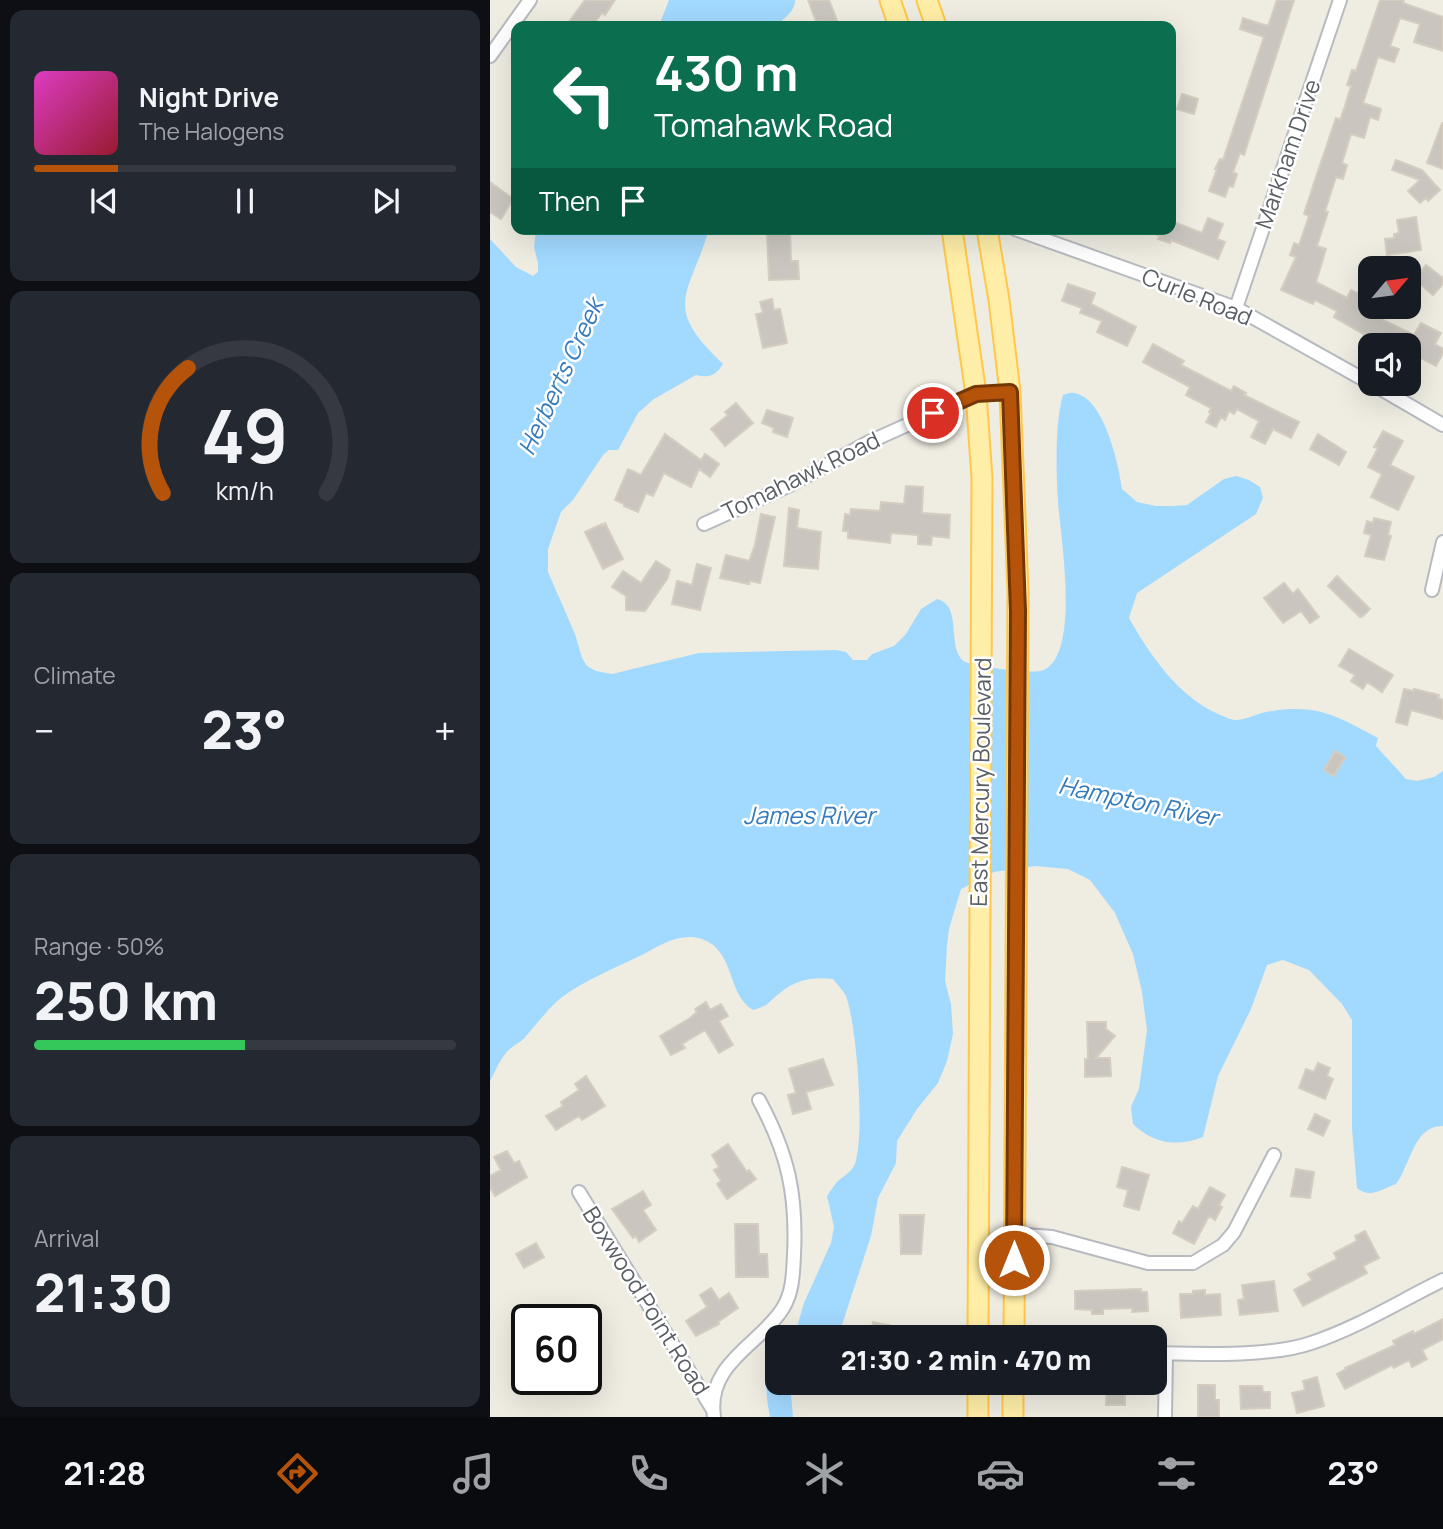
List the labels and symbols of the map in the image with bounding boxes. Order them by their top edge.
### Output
street label: Markham Drive [1247,75,1328,233]
north arrow [1358,256,1421,318]
street label: Curle Road [1137,259,1257,333]
water label: Herberts Creek [509,290,612,460]
pin [903,383,963,443]
street label: Tomahawk Road [716,423,885,527]
street label: East Mercury Boulevard [962,657,998,907]
water label: Hampton River [1056,768,1224,834]
water label: James River [743,798,878,831]
street label: Boxwood Point Road [576,1200,718,1401]
position arrow [977,1223,1051,1297]
speed limit sign: 60 [511,1304,602,1395]

